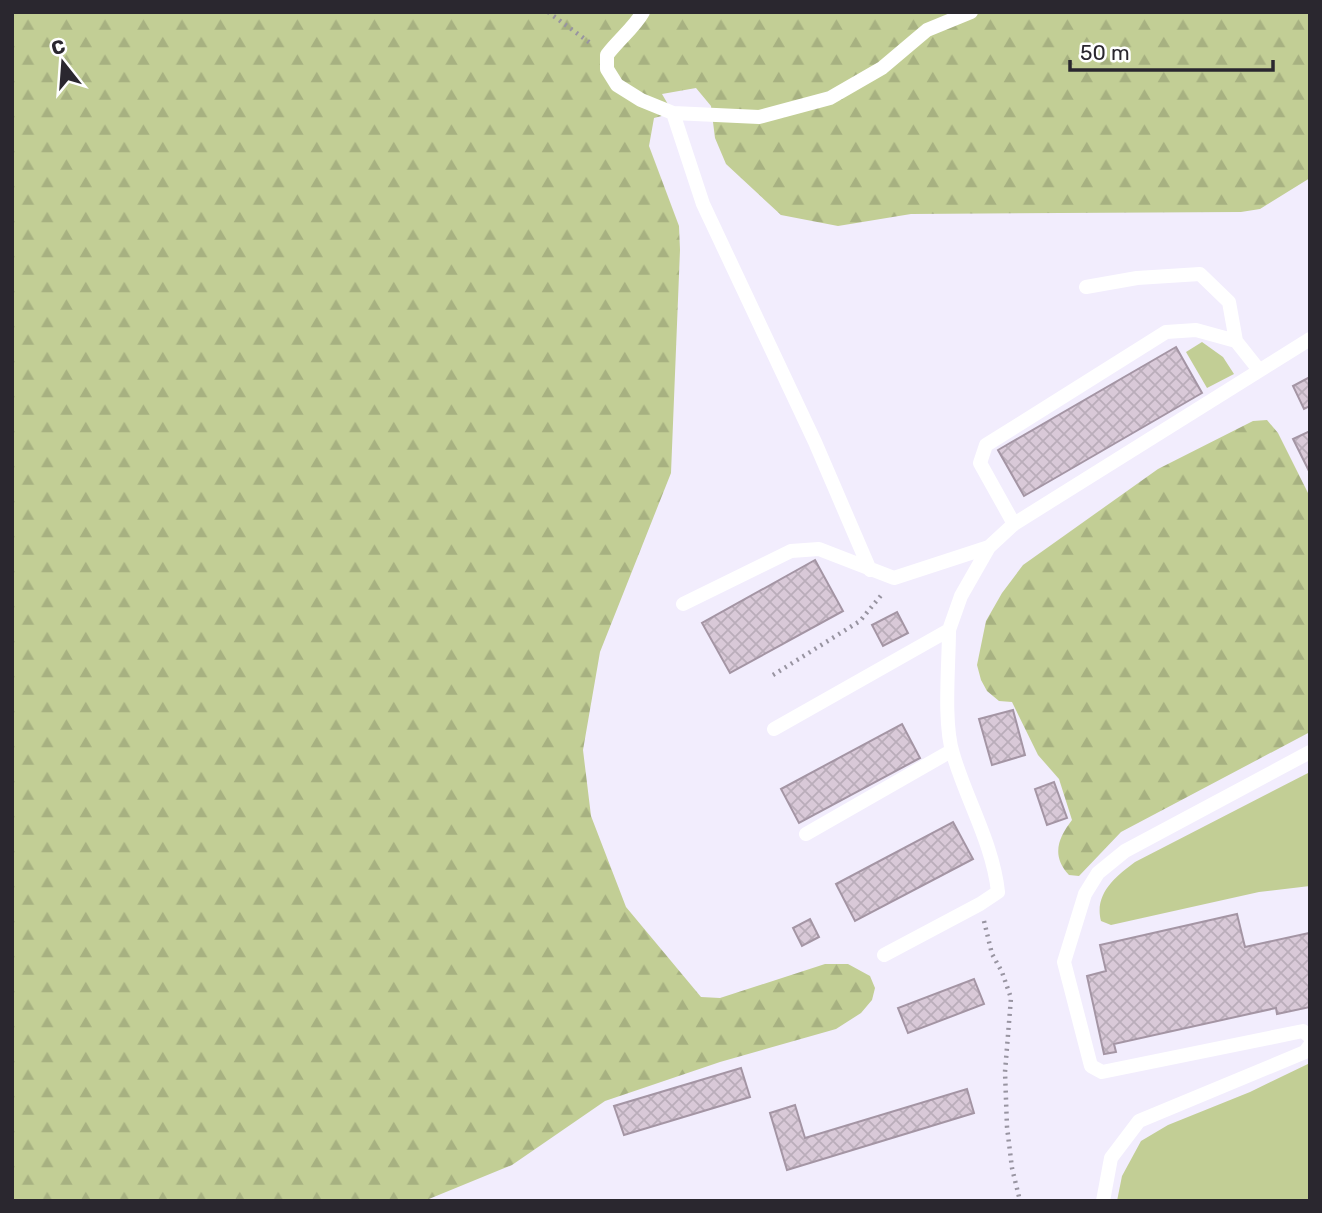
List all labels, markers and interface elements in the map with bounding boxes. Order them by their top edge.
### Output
north arrow [28,28,98,98]
scale bar [1070,28,1273,72]
text: С [48,34,68,60]
text: 50 m [1080,40,1130,65]

